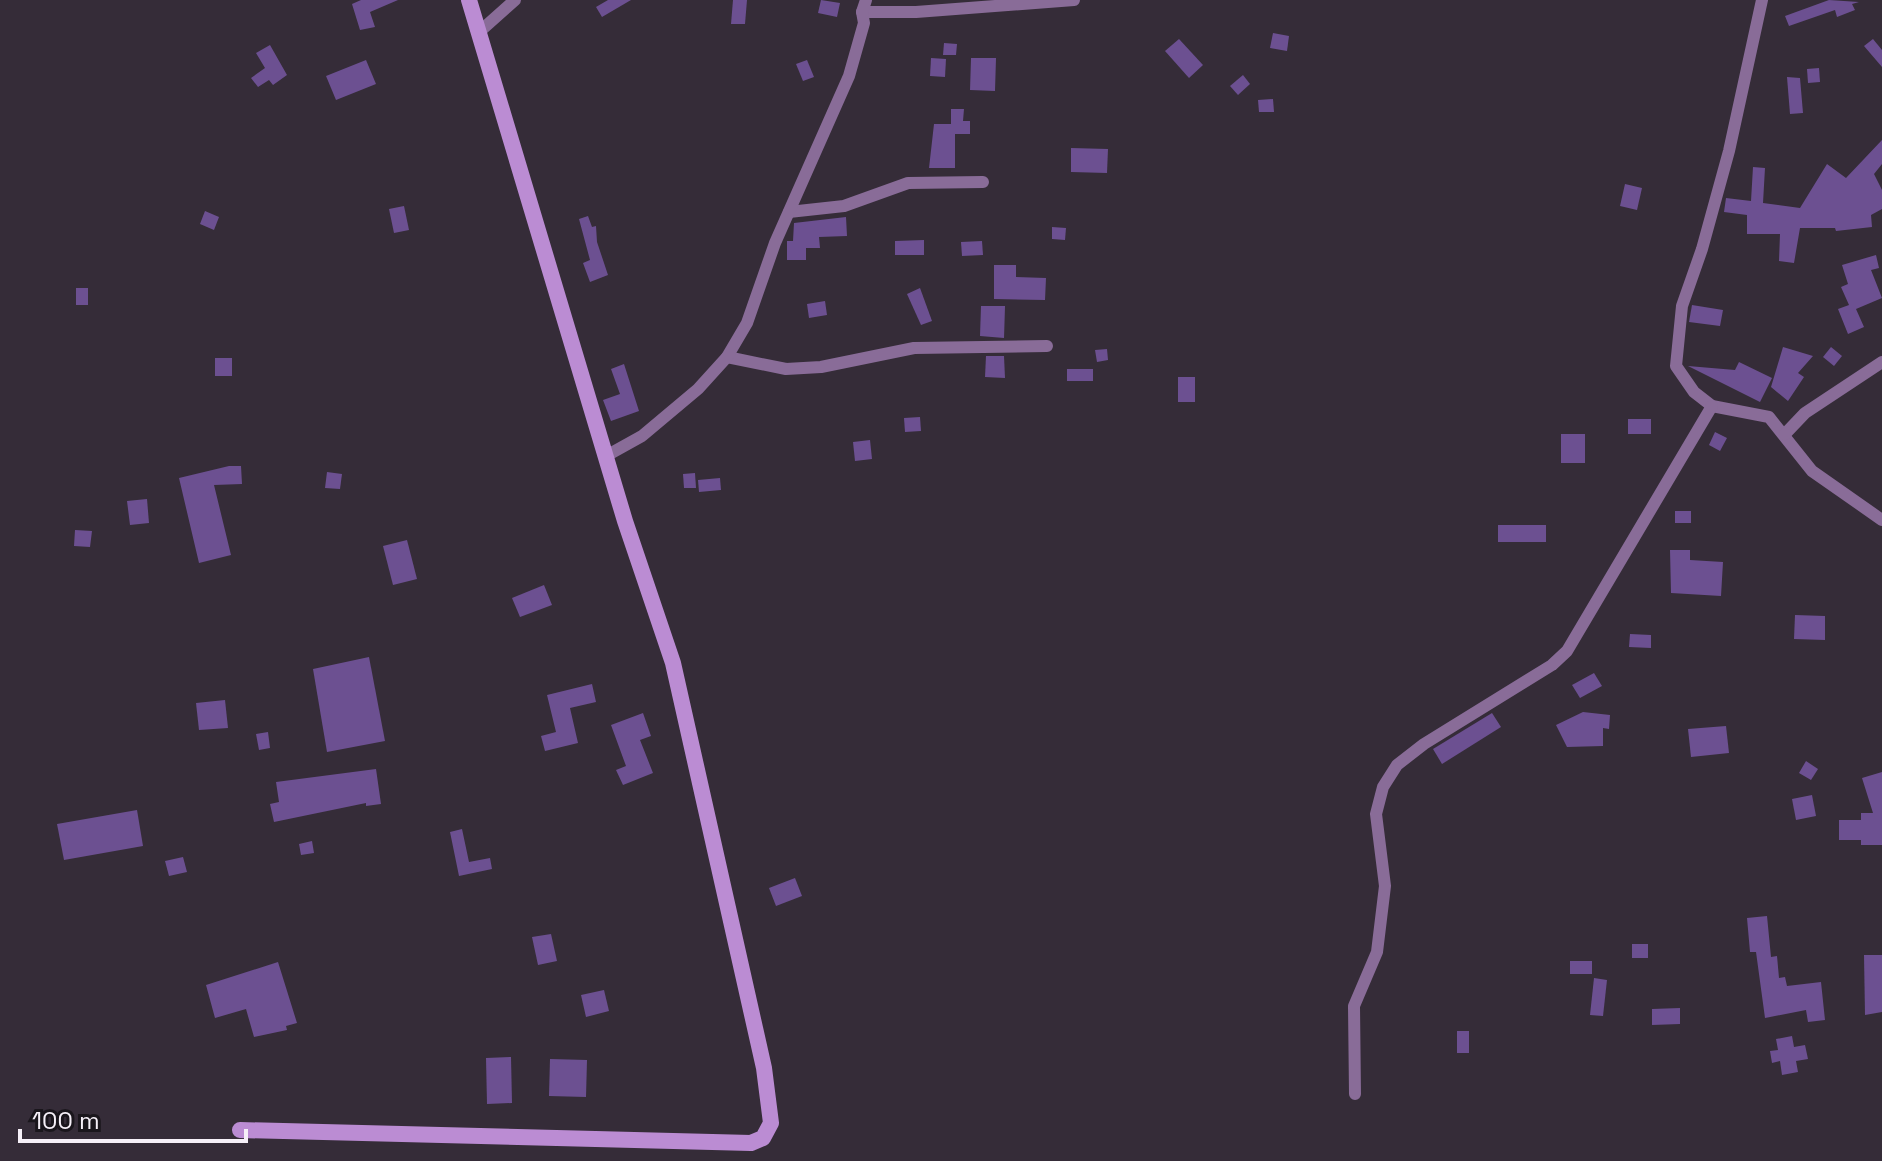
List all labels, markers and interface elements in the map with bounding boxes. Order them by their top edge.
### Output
scale bar [20,1093,246,1143]
text: 100 m [32,1105,100,1136]

